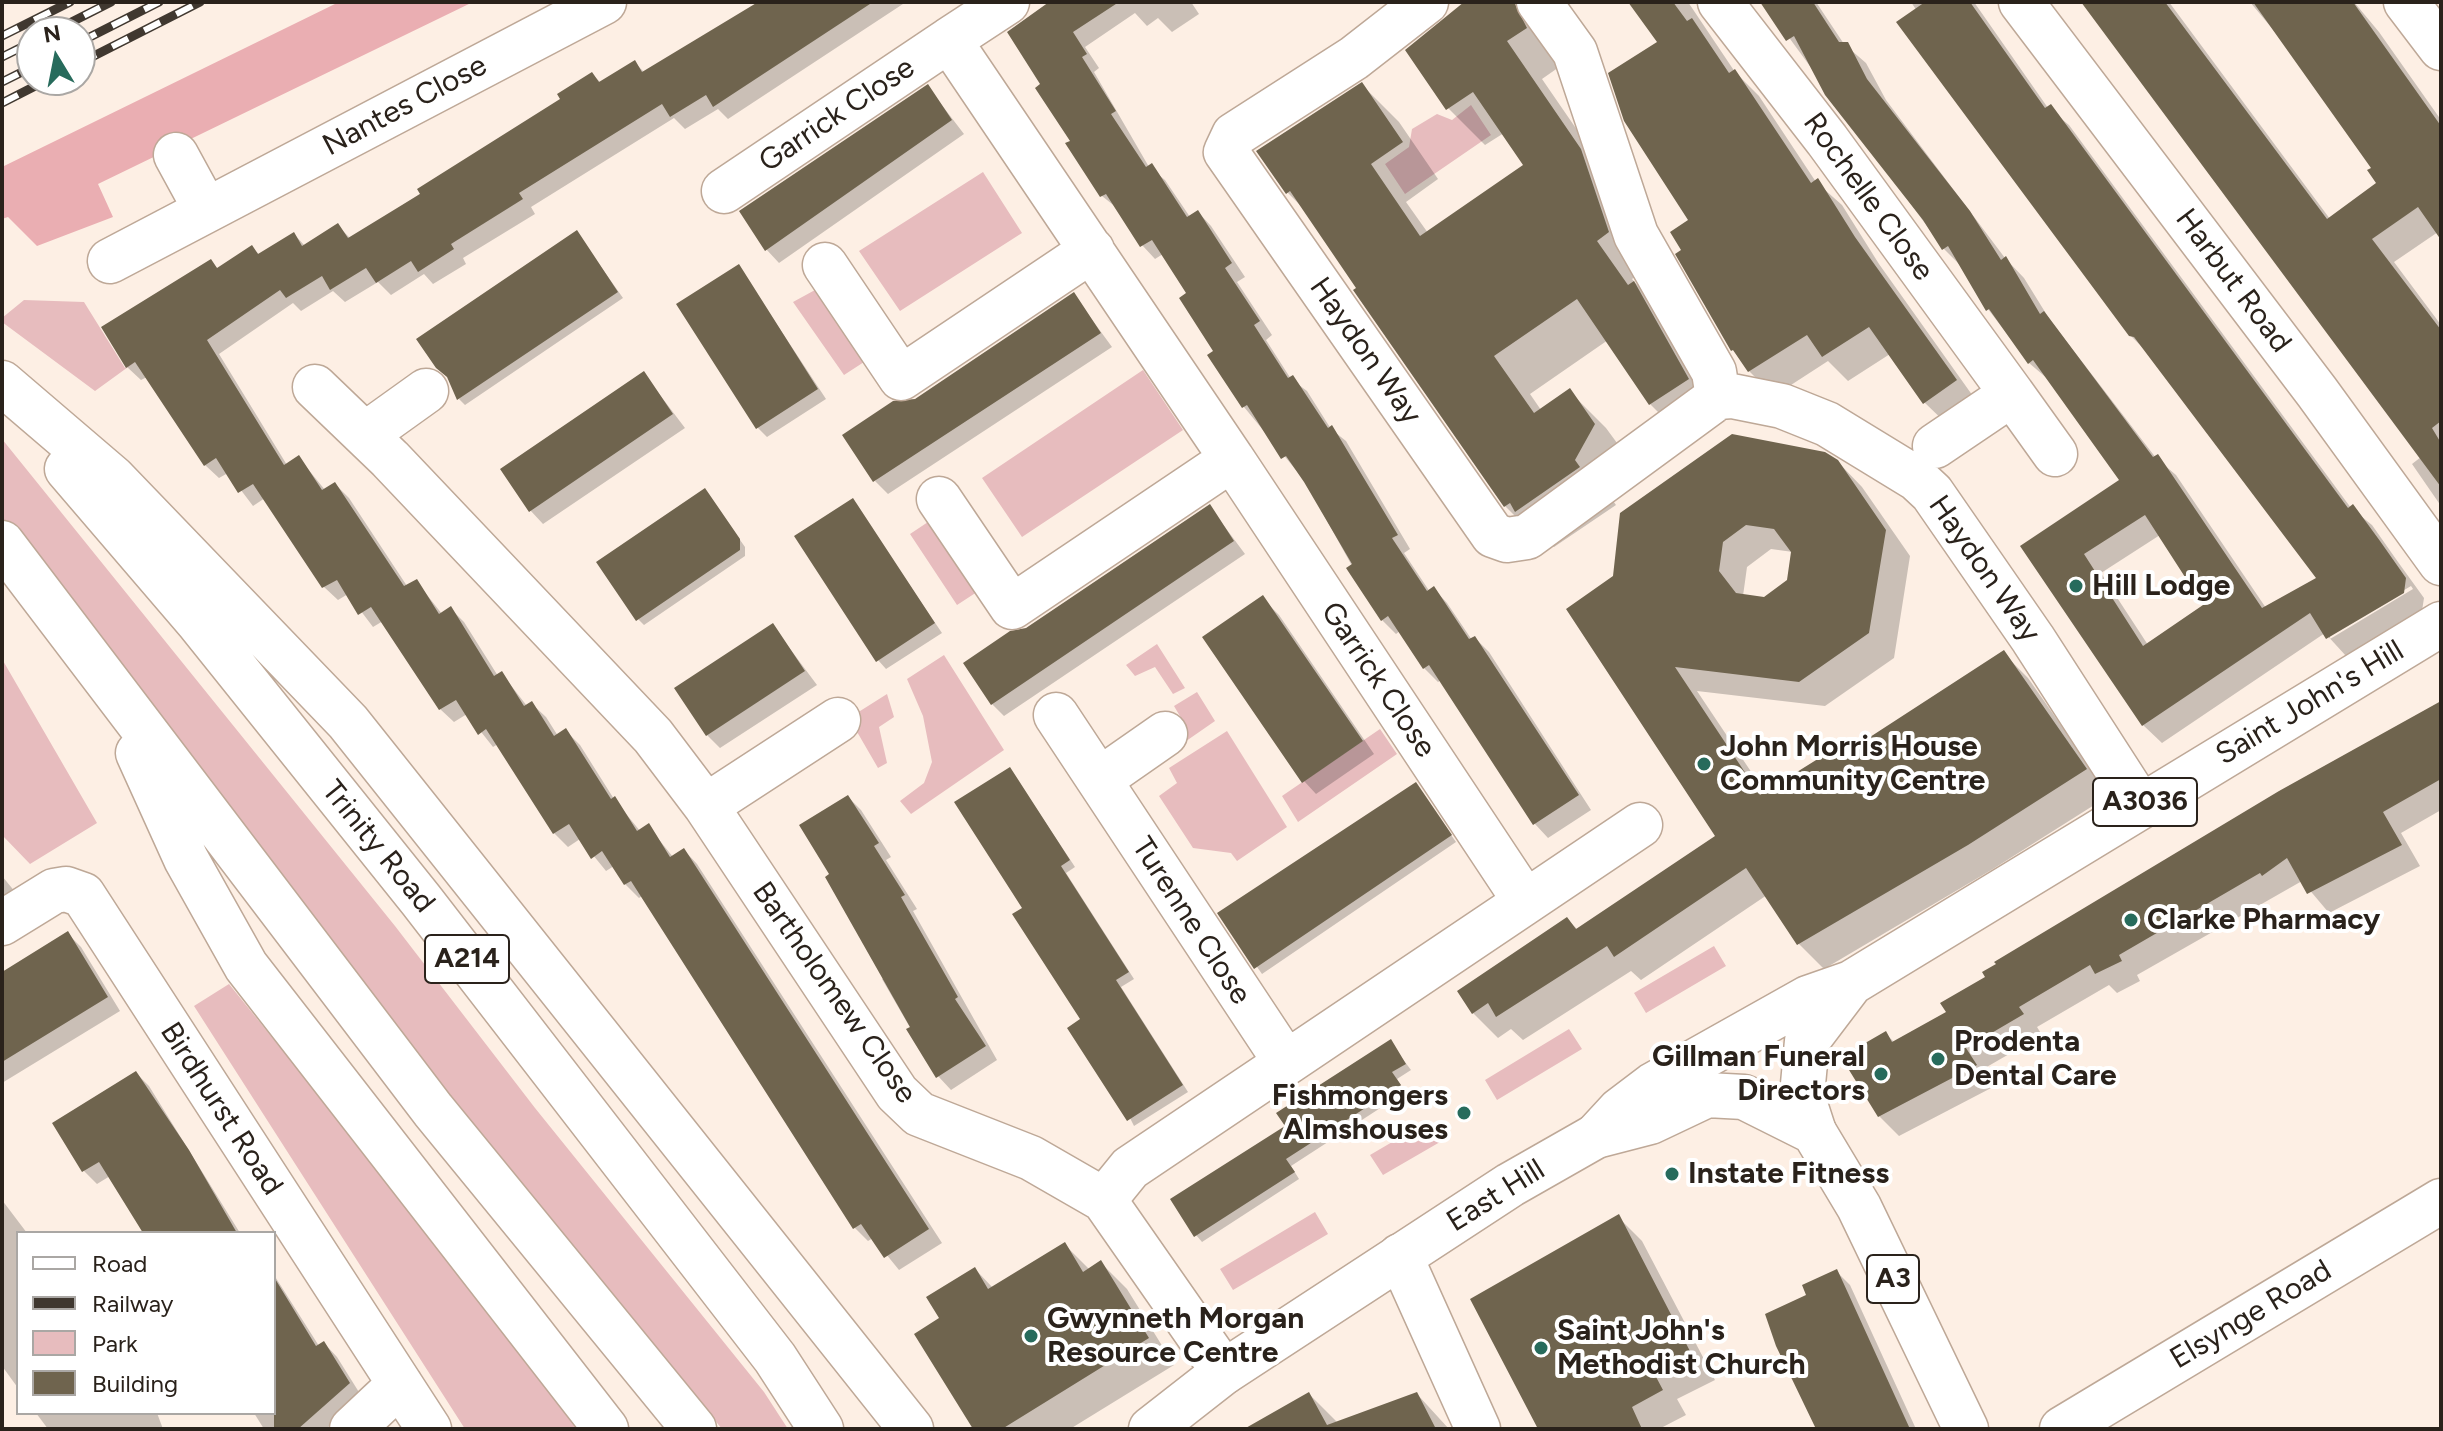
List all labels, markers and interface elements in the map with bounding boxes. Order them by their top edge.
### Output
north arrow [16,16,96,96]
text: N [41,19,63,49]
street label: Nantes Close [317,48,493,164]
street label: Garrick Close [753,50,921,180]
street label: Rochelle Close [1795,106,1941,288]
street label: Harbut Road [2167,202,2299,360]
street label: Haydon Way [1301,271,1429,431]
street label: Haydon Way [1920,489,2048,649]
place label: Hill Lodge [2092,568,2230,604]
marker: Hill Lodge [2067,577,2085,595]
street label: Garrick Close [1313,596,1443,764]
street label: Saint John's Hill [2210,633,2410,773]
place label: John Morris House Community Centre [1720,729,1985,800]
marker: John Morris House Community Centre [1695,755,1713,773]
street label: Trinity Road [314,774,442,920]
road number: A3036 [2093,778,2197,826]
street label: Turenne Close [1124,831,1258,1011]
street label: Bartholomew Close [744,875,924,1111]
place label: Clarke Pharmacy [2147,902,2380,938]
marker: Clarke Pharmacy [2122,911,2140,929]
road number: A214 [425,935,509,983]
street label: Birdhurst Road [152,1016,290,1202]
place label: Prodenta Dental Care [1954,1024,2117,1094]
place label: Gillman Funeral Directors [1652,1039,1865,1110]
marker: Prodenta Dental Care [1929,1050,1947,1068]
marker: Gillman Funeral Directors [1872,1065,1890,1083]
place label: Fishmongers Almshouses [1272,1078,1448,1148]
marker: Fishmongers Almshouses [1455,1104,1473,1122]
street label: East Hill [1440,1152,1552,1240]
place label: Instate Fitness [1688,1156,1889,1192]
marker: Instate Fitness [1663,1165,1681,1183]
legend [16,1231,276,1415]
text: Road [92,1249,147,1278]
street label: Elsynge Road [2164,1253,2338,1377]
road number: A3 [1867,1255,1919,1303]
text: Railway [92,1289,173,1318]
place label: Gwynneth Morgan Resource Centre [1047,1301,1304,1372]
place label: Saint John's Methodist Church [1557,1313,1806,1384]
marker: Gwynneth Morgan Resource Centre [1022,1327,1040,1345]
text: Park [92,1329,138,1358]
marker: Saint John's Methodist Church [1532,1339,1550,1357]
text: Building [92,1369,178,1398]

